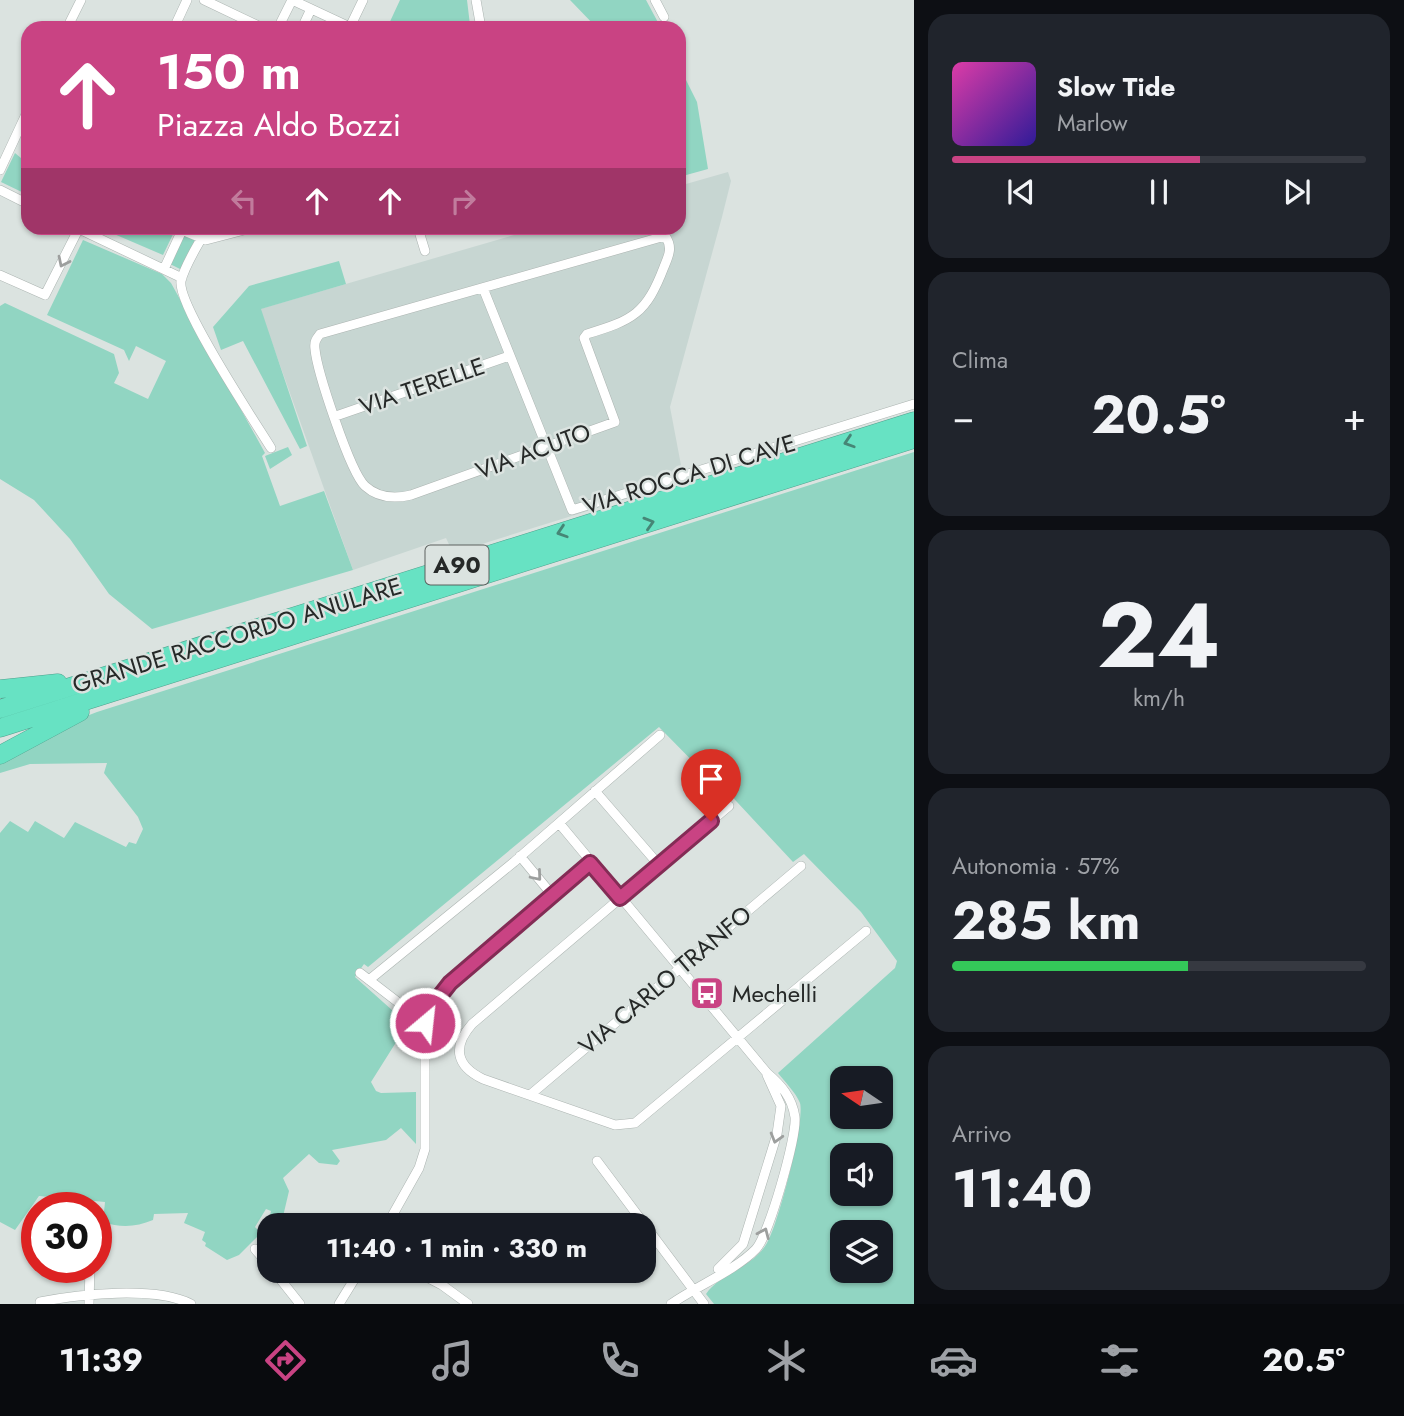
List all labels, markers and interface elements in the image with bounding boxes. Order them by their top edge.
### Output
text: 150 m [157,37,301,107]
icon: ahead [42,49,133,140]
text: Slow Tide [1057,68,1176,106]
text: Piazza Aldo Bozzi [157,102,401,148]
text: Marlow [1057,106,1128,140]
icon: previous [1002,173,1040,211]
icon: pause [1140,173,1178,211]
icon: next [1278,173,1316,211]
icon: left [225,182,263,220]
icon: ahead [298,182,336,220]
icon: ahead [371,182,409,220]
icon: right [444,182,482,220]
one-way arrow [57,254,71,267]
text: Clima [952,343,1008,377]
street label: VIA TERELLE [355,348,489,424]
text: 20.5° [1091,377,1226,453]
text: − [952,389,974,444]
text: + [1343,389,1366,444]
street label: VIA ACUTO [471,414,595,488]
street label: VIA ROCCA DI CAVE [578,425,800,523]
one-way arrow [843,433,855,448]
one-way arrow [643,517,655,532]
one-way arrow [556,524,568,539]
road number: A90 [426,545,489,584]
street label: GRANDE RACCORDO ANULARE [68,568,406,702]
text: 24 [1097,570,1221,701]
text: km/h [1133,681,1185,715]
pin [681,749,741,821]
icon: arrive [692,760,730,798]
text: Autonomia · 57% [952,849,1120,883]
one-way arrow [528,868,541,881]
text: 285 km [952,883,1141,959]
street label: VIA CARLO TRANFO [571,897,759,1063]
bus stop icon: Mechelli [688,974,726,1012]
place label: Mechelli [732,976,818,1011]
position arrow [388,986,462,1060]
north arrow [830,1066,892,1129]
map controls [830,1066,893,1283]
text: Arrivo [952,1117,1011,1151]
one-way arrow [769,1132,784,1144]
button: sound [830,1143,893,1206]
text: 11:40 [952,1151,1092,1227]
speed limit sign: 30 [21,1192,112,1283]
button: layers [830,1220,893,1283]
one-way arrow [755,1228,769,1240]
text: 11:40 · 1 min · 330 m [326,1229,587,1267]
icon: directions [261,1336,310,1385]
icon: music [428,1336,477,1385]
icon: phone [595,1336,644,1385]
icon: climate [762,1336,811,1385]
icon: car [929,1336,978,1385]
icon: filters [1095,1336,1144,1385]
text: 11:39 [59,1337,143,1383]
text: 20.5° [1262,1337,1345,1383]

